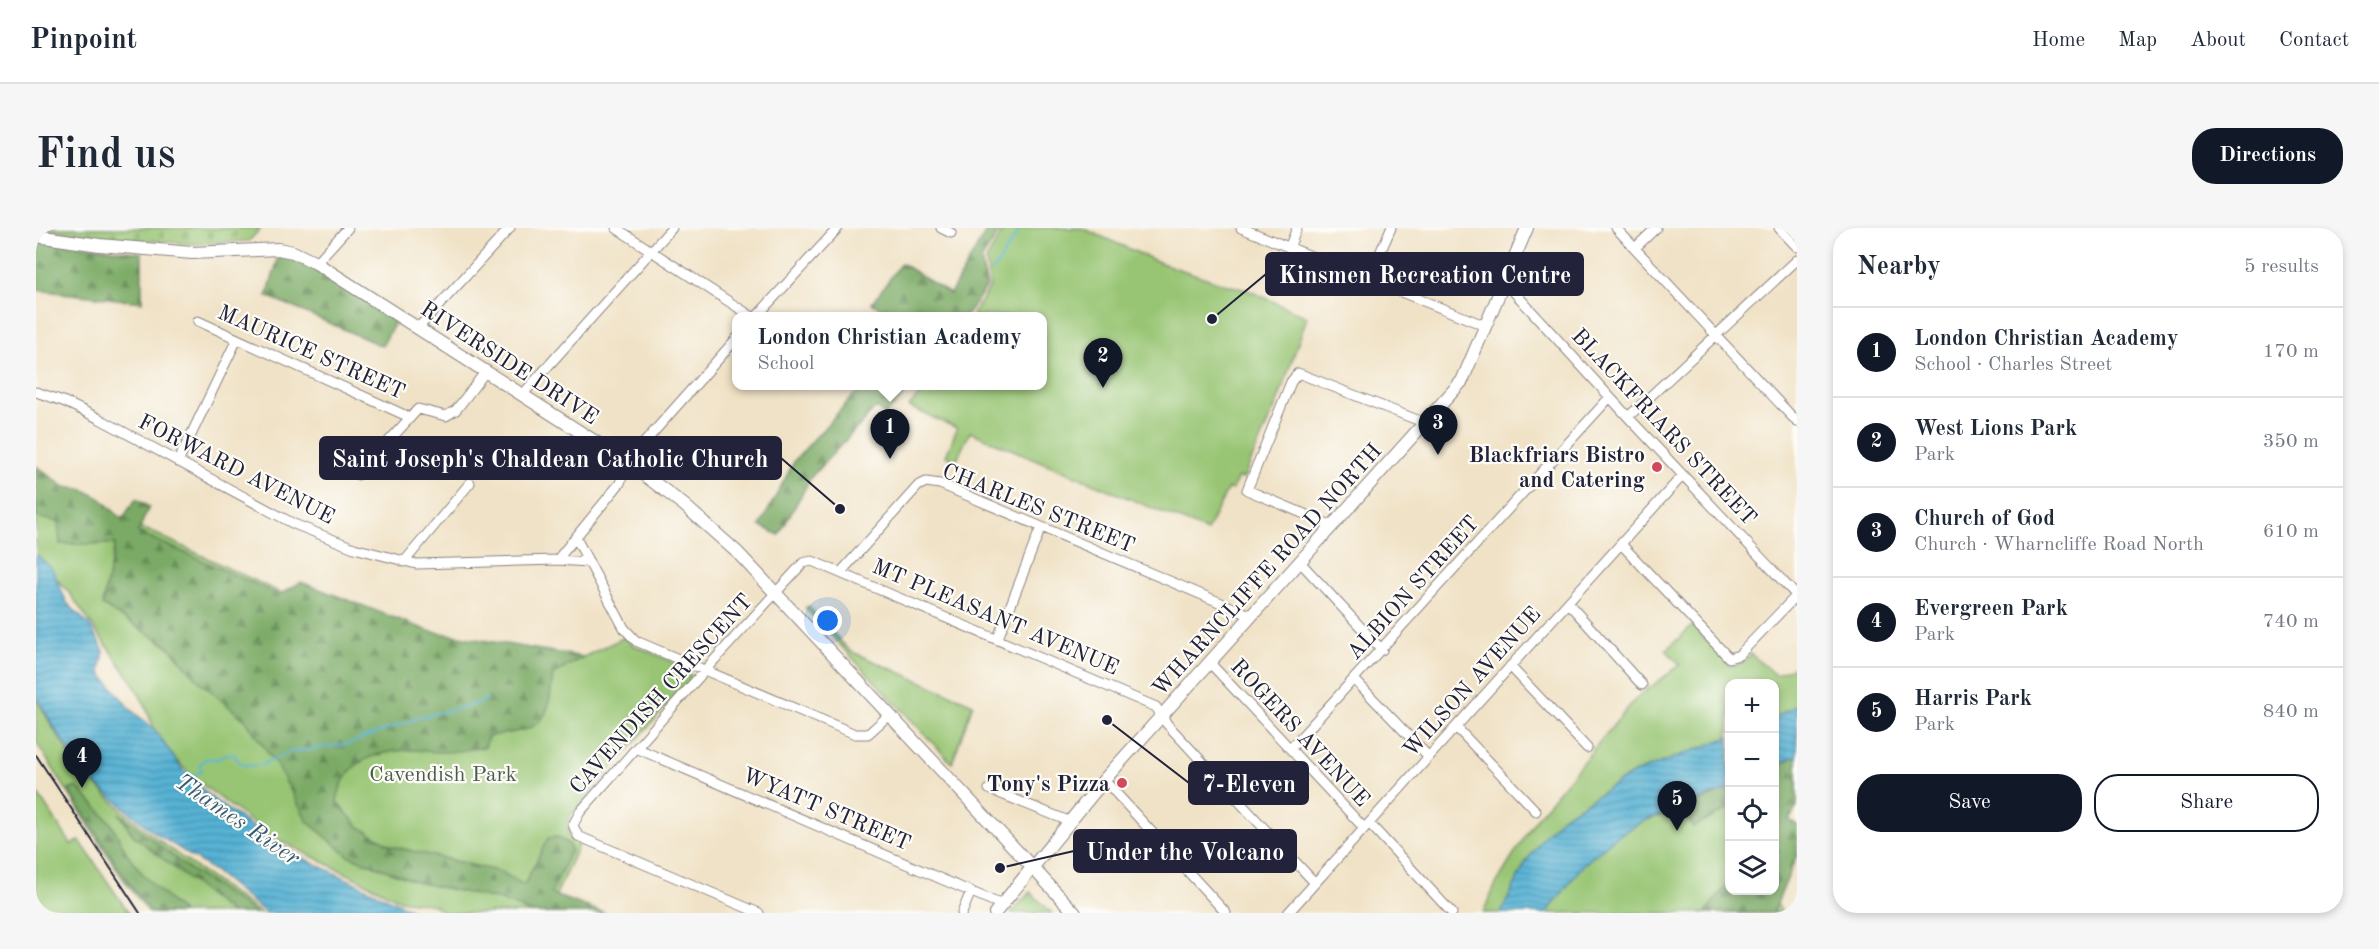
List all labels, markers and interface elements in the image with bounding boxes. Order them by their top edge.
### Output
text: Pinpoint [30,27,137,55]
text: Home [2032,30,2085,51]
text: Map [2118,30,2157,51]
text: About [2190,30,2246,51]
text: Contact [2279,30,2349,51]
button: Directions [2192,128,2343,184]
text: Find us [36,135,175,177]
callout: Kinsmen Recreation Centre [1266,253,1583,295]
text: Nearby [1857,254,1941,280]
text: 5 results [2244,257,2319,277]
text: Kinsmen Recreation Centre [1279,265,1571,289]
street label: RIVERSIDE DRIVE [416,298,602,429]
street label: MAURICE STREET [214,302,408,404]
popup [732,312,1047,390]
street label: BLACKFRIARS STREET [1567,325,1760,530]
text: London Christian Academy [757,327,1022,349]
text: London Christian Academy [1914,328,2178,350]
pin: 2 [1084,338,1122,388]
text: 1 [1871,342,1882,362]
text: 170 m [2263,342,2319,362]
text: School [757,354,815,374]
text: School · Charles Street [1914,355,2112,375]
pin: 3 [1418,406,1458,455]
pin: 1 [870,410,910,459]
street label: FORWARD AVENUE [134,411,338,529]
text: West Lions Park [1914,418,2077,440]
text: 2 [1871,432,1882,452]
text: 350 m [2263,432,2319,452]
callout: Saint Joseph's Chaldean Catholic Church [320,437,781,479]
street label: WHARNCLIFFE ROAD NORTH [1149,440,1386,701]
place label: Blackfriars Bistro and Catering [1468,445,1645,492]
text: Park [1914,445,1955,465]
text: Saint Joseph's Chaldean Catholic Church [332,449,768,473]
street label: CHARLES STREET [939,460,1138,558]
marker: Blackfriars Bistro and Catering [1650,460,1664,474]
text: Church of God [1914,508,2055,530]
street label: ALBION STREET [1343,512,1484,664]
text: 3 [1871,522,1882,542]
text: 610 m [2263,522,2319,542]
text: Church · Wharncliffe Road North [1914,535,2204,555]
street label: MT PLEASANT AVENUE [869,556,1122,680]
street label: CAVENDISH CRESCENT [566,590,757,799]
text: Evergreen Park [1914,598,2068,620]
street label: WILSON AVENUE [1400,603,1545,762]
your location [813,606,842,635]
text: 4 [1871,612,1882,632]
text: 740 m [2263,612,2319,632]
text: Park [1914,625,1955,645]
street label: ROGERS AVENUE [1226,656,1373,811]
map controls [1725,679,1779,895]
button: + [1725,679,1779,733]
text: Harris Park [1914,688,2032,710]
text: 5 [1871,702,1882,722]
text: 840 m [2263,702,2319,722]
text: Park [1914,715,1955,735]
button: − [1725,733,1779,787]
pin: 4 [62,738,102,788]
callout: 7-Eleven [1189,762,1308,804]
park label: Cavendish Park [369,764,517,786]
street label: WYATT STREET [739,764,914,855]
water label: Thames River [170,770,304,871]
place label: Tony's Pizza [987,774,1110,796]
text: 7-Eleven [1202,774,1296,798]
button: Save [1857,774,2082,832]
button: Share [2094,774,2319,832]
marker: Tony's Pizza [1115,776,1129,790]
pin: 5 [1658,782,1696,831]
button: locate [1725,787,1779,841]
callout: Under the Volcano [1074,830,1296,872]
button: layers [1725,841,1779,895]
text: Under the Volcano [1086,842,1284,866]

